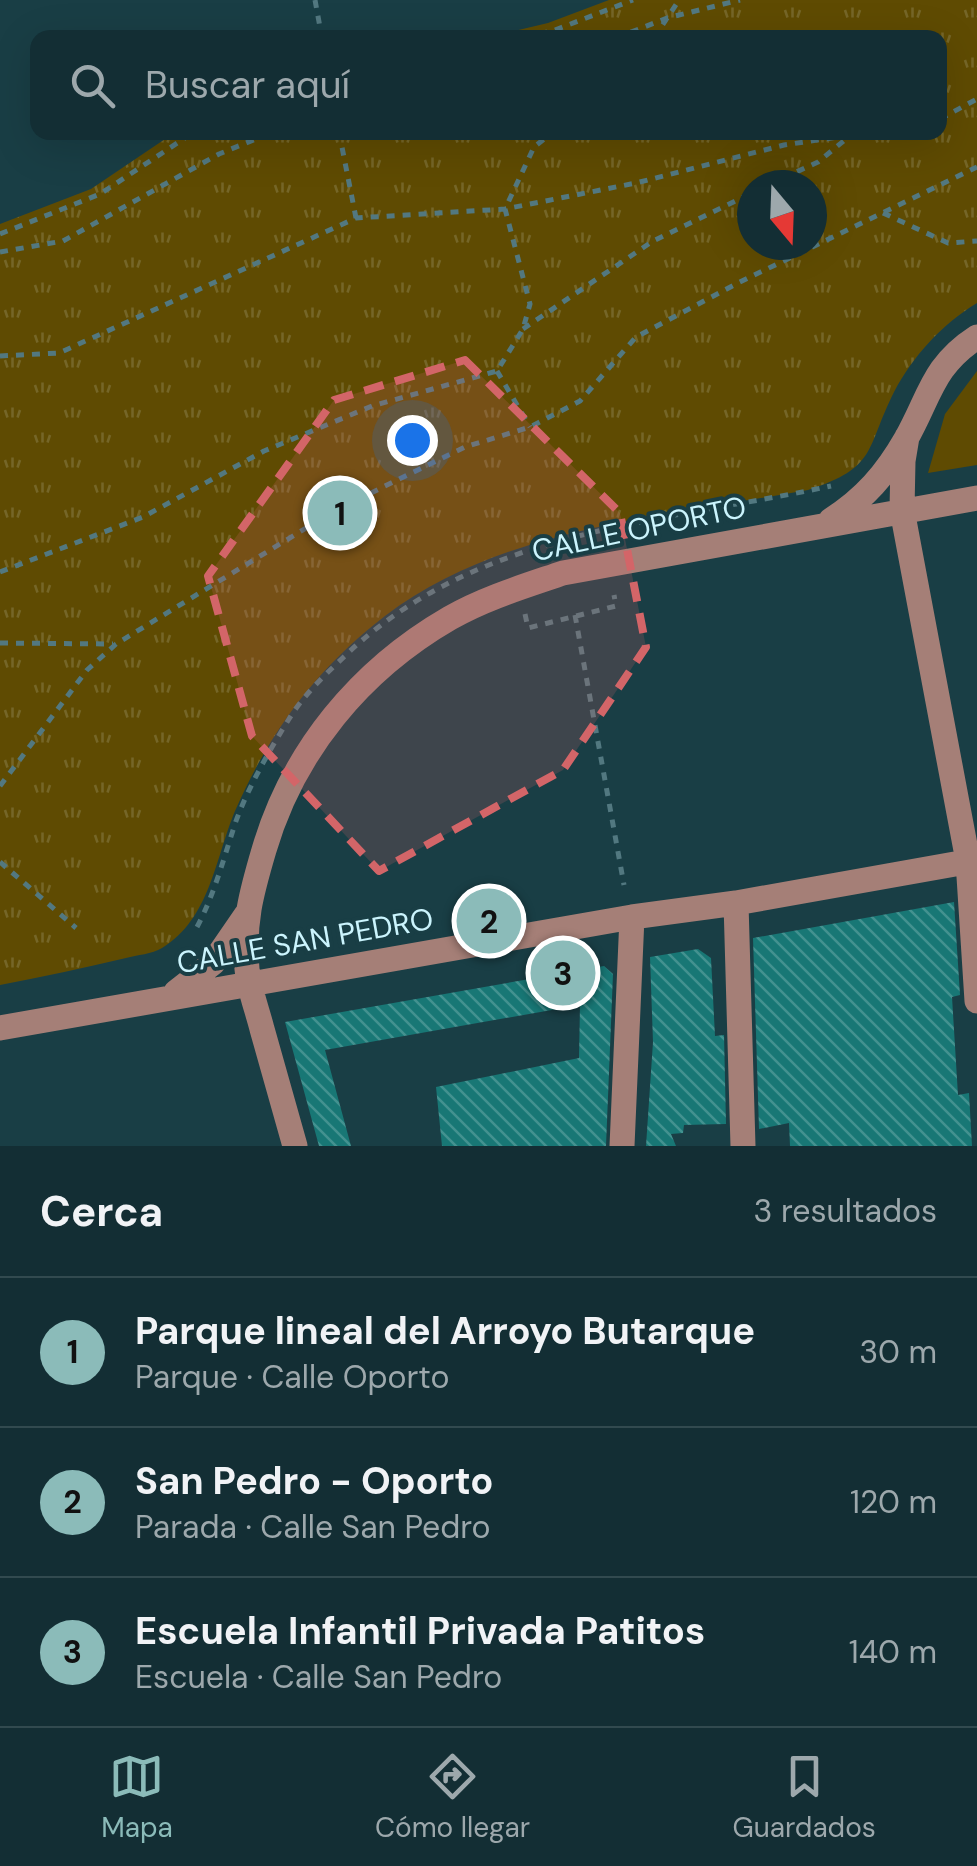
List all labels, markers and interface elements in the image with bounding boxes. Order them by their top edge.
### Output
search box [30,30,947,140]
icon: search [65,58,120,113]
text: Buscar aquí [145,60,350,110]
north arrow [737,170,827,260]
your location [387,415,438,466]
pin: 1 [308,476,372,550]
street label: CALLE OPORTO [528,487,750,570]
pin: 2 [456,884,522,958]
street label: CALLE SAN PEDRO [174,899,436,982]
pin: 3 [530,936,596,1010]
text: Cerca [40,1184,163,1239]
text: 3 resultados [754,1190,937,1232]
text: Parque lineal del Arroyo Butarque [135,1306,755,1356]
text: 1 [67,1331,78,1373]
text: 30 m [859,1331,937,1373]
text: Parque · Calle Oporto [135,1356,449,1398]
text: San Pedro - Oporto [135,1456,493,1506]
text: 2 [63,1481,82,1523]
text: 120 m [850,1481,937,1523]
text: Parada · Calle San Pedro [135,1506,491,1548]
text: Escuela Infantil Privada Patitos [135,1606,705,1656]
text: 3 [63,1631,82,1673]
text: 140 m [849,1631,937,1673]
text: Escuela · Calle San Pedro [135,1656,502,1698]
tab: Mapa [101,1749,173,1846]
tab: Cómo llegar [375,1749,530,1846]
tab: Guardados [733,1749,876,1846]

